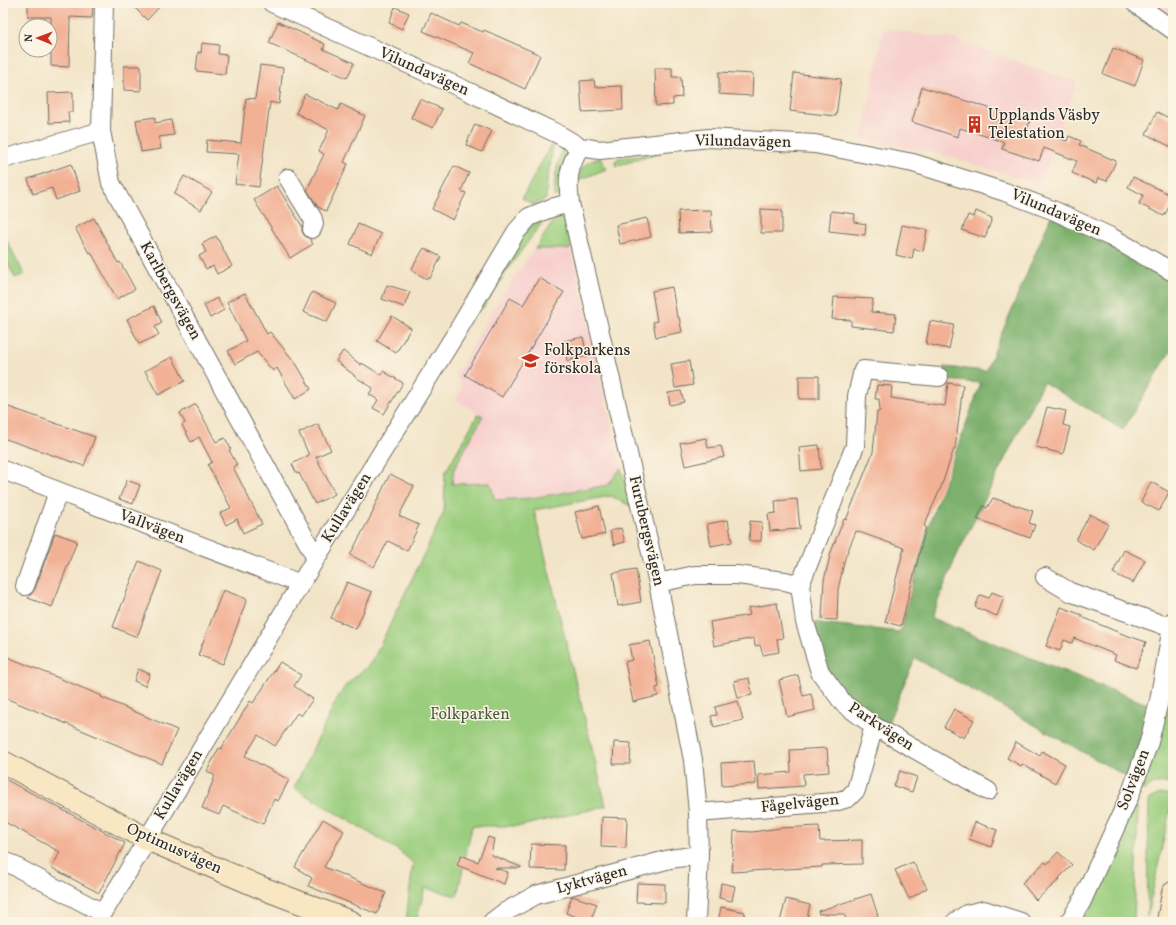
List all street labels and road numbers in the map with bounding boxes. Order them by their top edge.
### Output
street label: Vilundavägen [375,42,473,102]
street label: Vilundavägen [695,130,791,154]
street label: Vilundavägen [1007,184,1105,242]
street label: Karlbergsvägen [134,238,206,344]
street label: Kullavägen [317,469,377,547]
street label: Furubergsvägen [623,474,669,588]
street label: Vallvägen [116,504,188,550]
street label: Parkvägen [844,698,918,756]
street label: Kullavägen [149,746,209,824]
street label: Solvägen [1112,746,1156,814]
street label: Fågelvägen [760,789,840,819]
street label: Optimusvägen [123,818,225,880]
street label: Lyktvägen [554,860,630,900]

